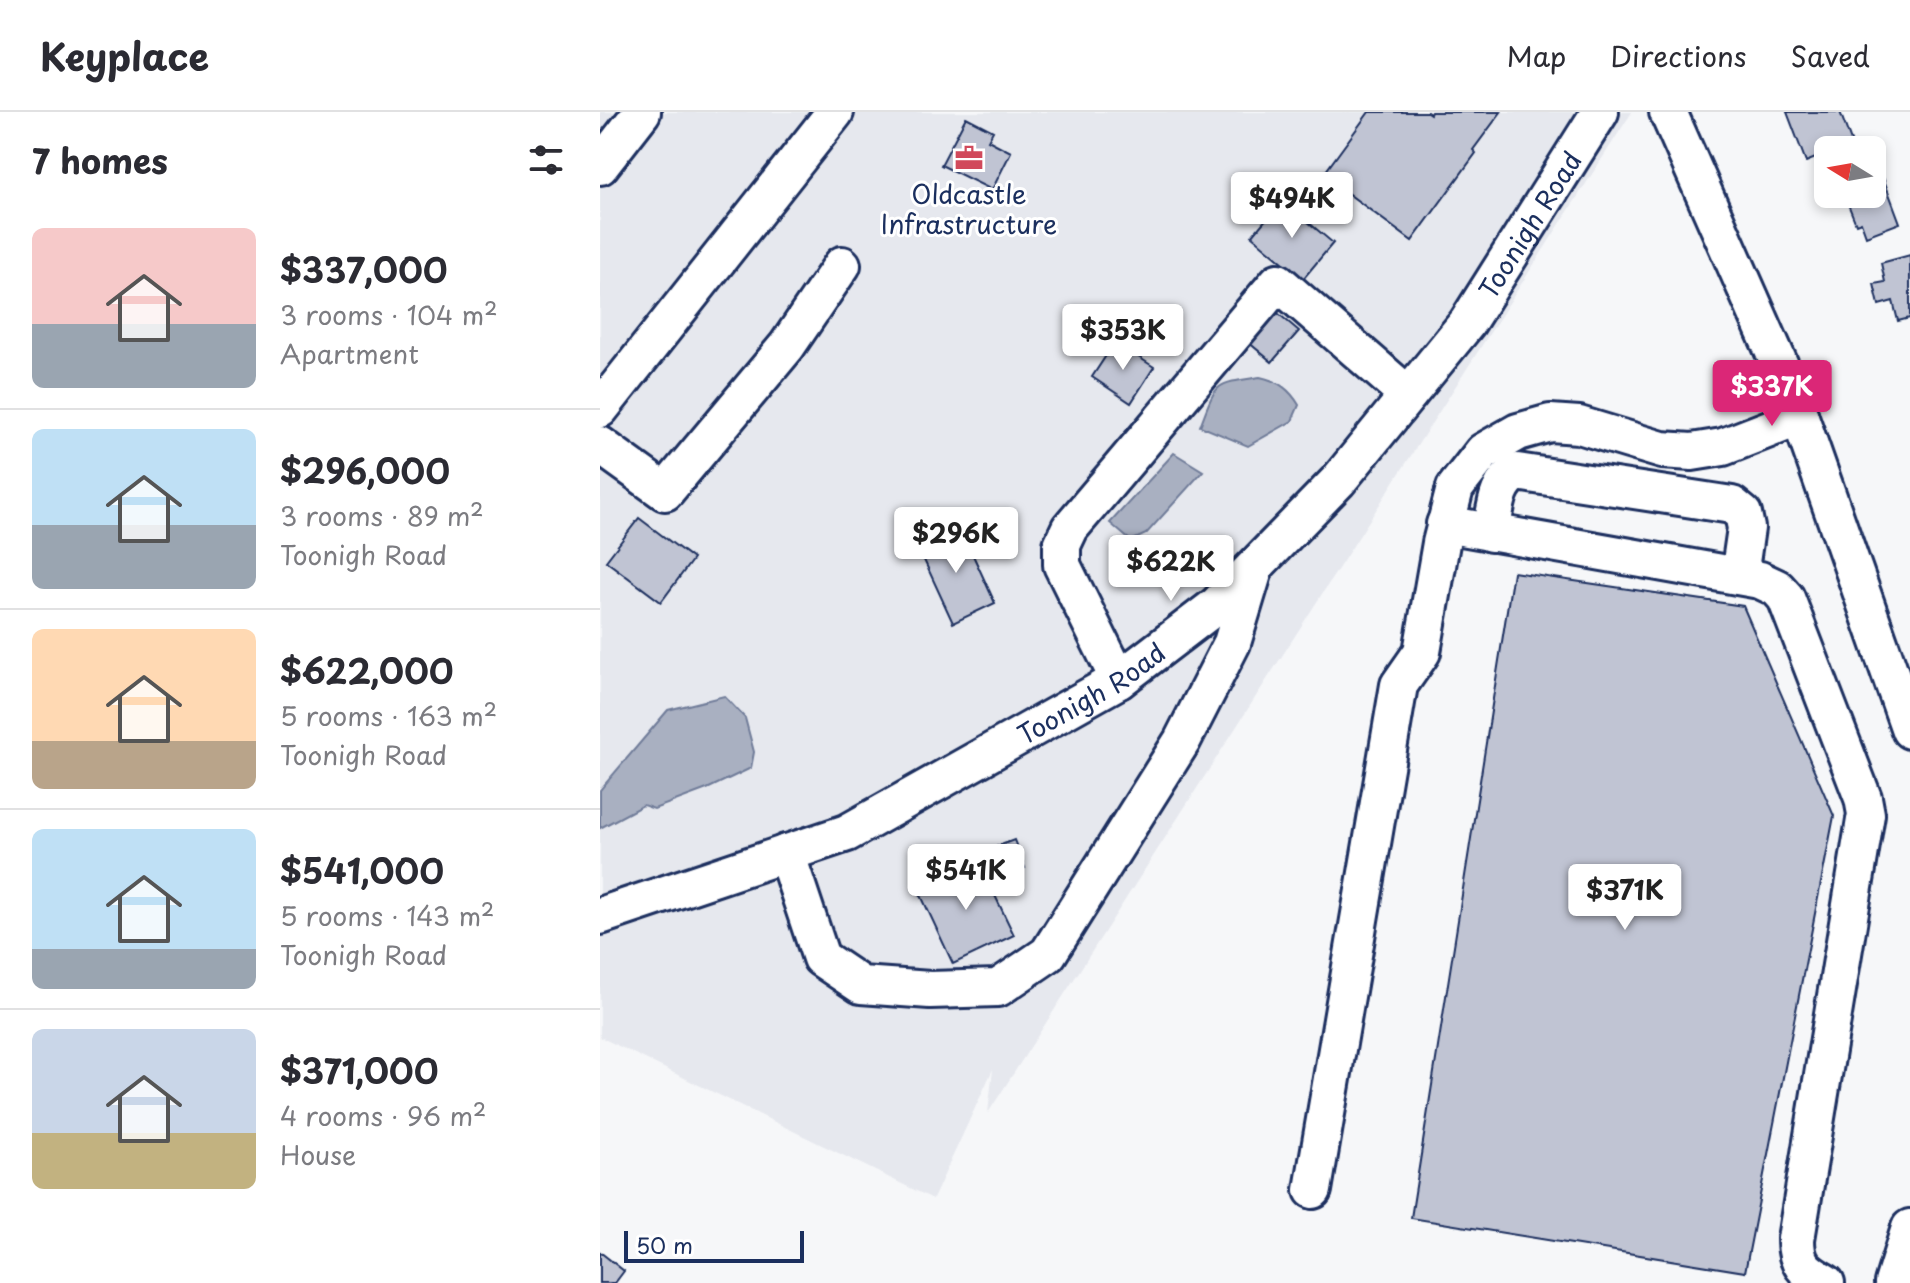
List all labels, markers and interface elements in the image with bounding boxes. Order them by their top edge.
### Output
text: Keyplace [40,27,209,84]
text: Map [1507,34,1566,77]
text: Directions [1610,34,1747,77]
text: Saved [1791,34,1870,77]
text: 7 homes [32,134,168,186]
north arrow [1814,136,1886,208]
map controls [1814,136,1886,208]
icon: filters [524,138,568,182]
office icon: Oldcastle Infrastructure [954,143,984,173]
street label: Toonigh Road [1468,143,1590,305]
pin: $494K [1236,172,1348,240]
place label: Oldcastle Infrastructure [881,174,1057,243]
text: $494K [1249,178,1335,217]
text: $337,000 [280,243,448,295]
icon: home [96,260,192,356]
text: 3 rooms · 104 m² [280,295,498,334]
pin: $353K [1067,304,1179,372]
text: $353K [1080,310,1166,349]
text: Apartment [280,334,419,373]
pin: $337K [1716,360,1828,428]
text: $337K [1731,366,1813,405]
text: $296,000 [280,444,450,496]
icon: home [96,461,192,557]
text: 3 rooms · 89 m² [280,496,484,535]
pin: $296K [900,507,1012,575]
text: $296K [912,513,1000,552]
text: Toonigh Road [280,535,447,574]
pin: $622K [1115,535,1227,603]
text: $622K [1127,541,1215,580]
street label: Toonigh Road [1010,632,1173,753]
text: $622,000 [280,644,454,696]
icon: home [96,661,192,757]
text: 5 rooms · 163 m² [280,696,497,735]
text: Toonigh Road [280,735,447,774]
text: $541,000 [280,844,444,896]
pin: $541K [910,844,1022,912]
text: $541K [925,850,1007,889]
icon: home [96,861,192,957]
pin: $371K [1569,864,1681,932]
text: $371K [1586,870,1664,909]
text: 5 rooms · 143 m² [280,896,495,935]
text: Toonigh Road [280,935,447,974]
text: $371,000 [280,1044,438,1096]
icon: home [96,1061,192,1157]
text: 4 rooms · 96 m² [280,1096,486,1135]
text: House [280,1135,356,1174]
scale bar [624,1227,804,1263]
text: 50 m [636,1228,693,1261]

